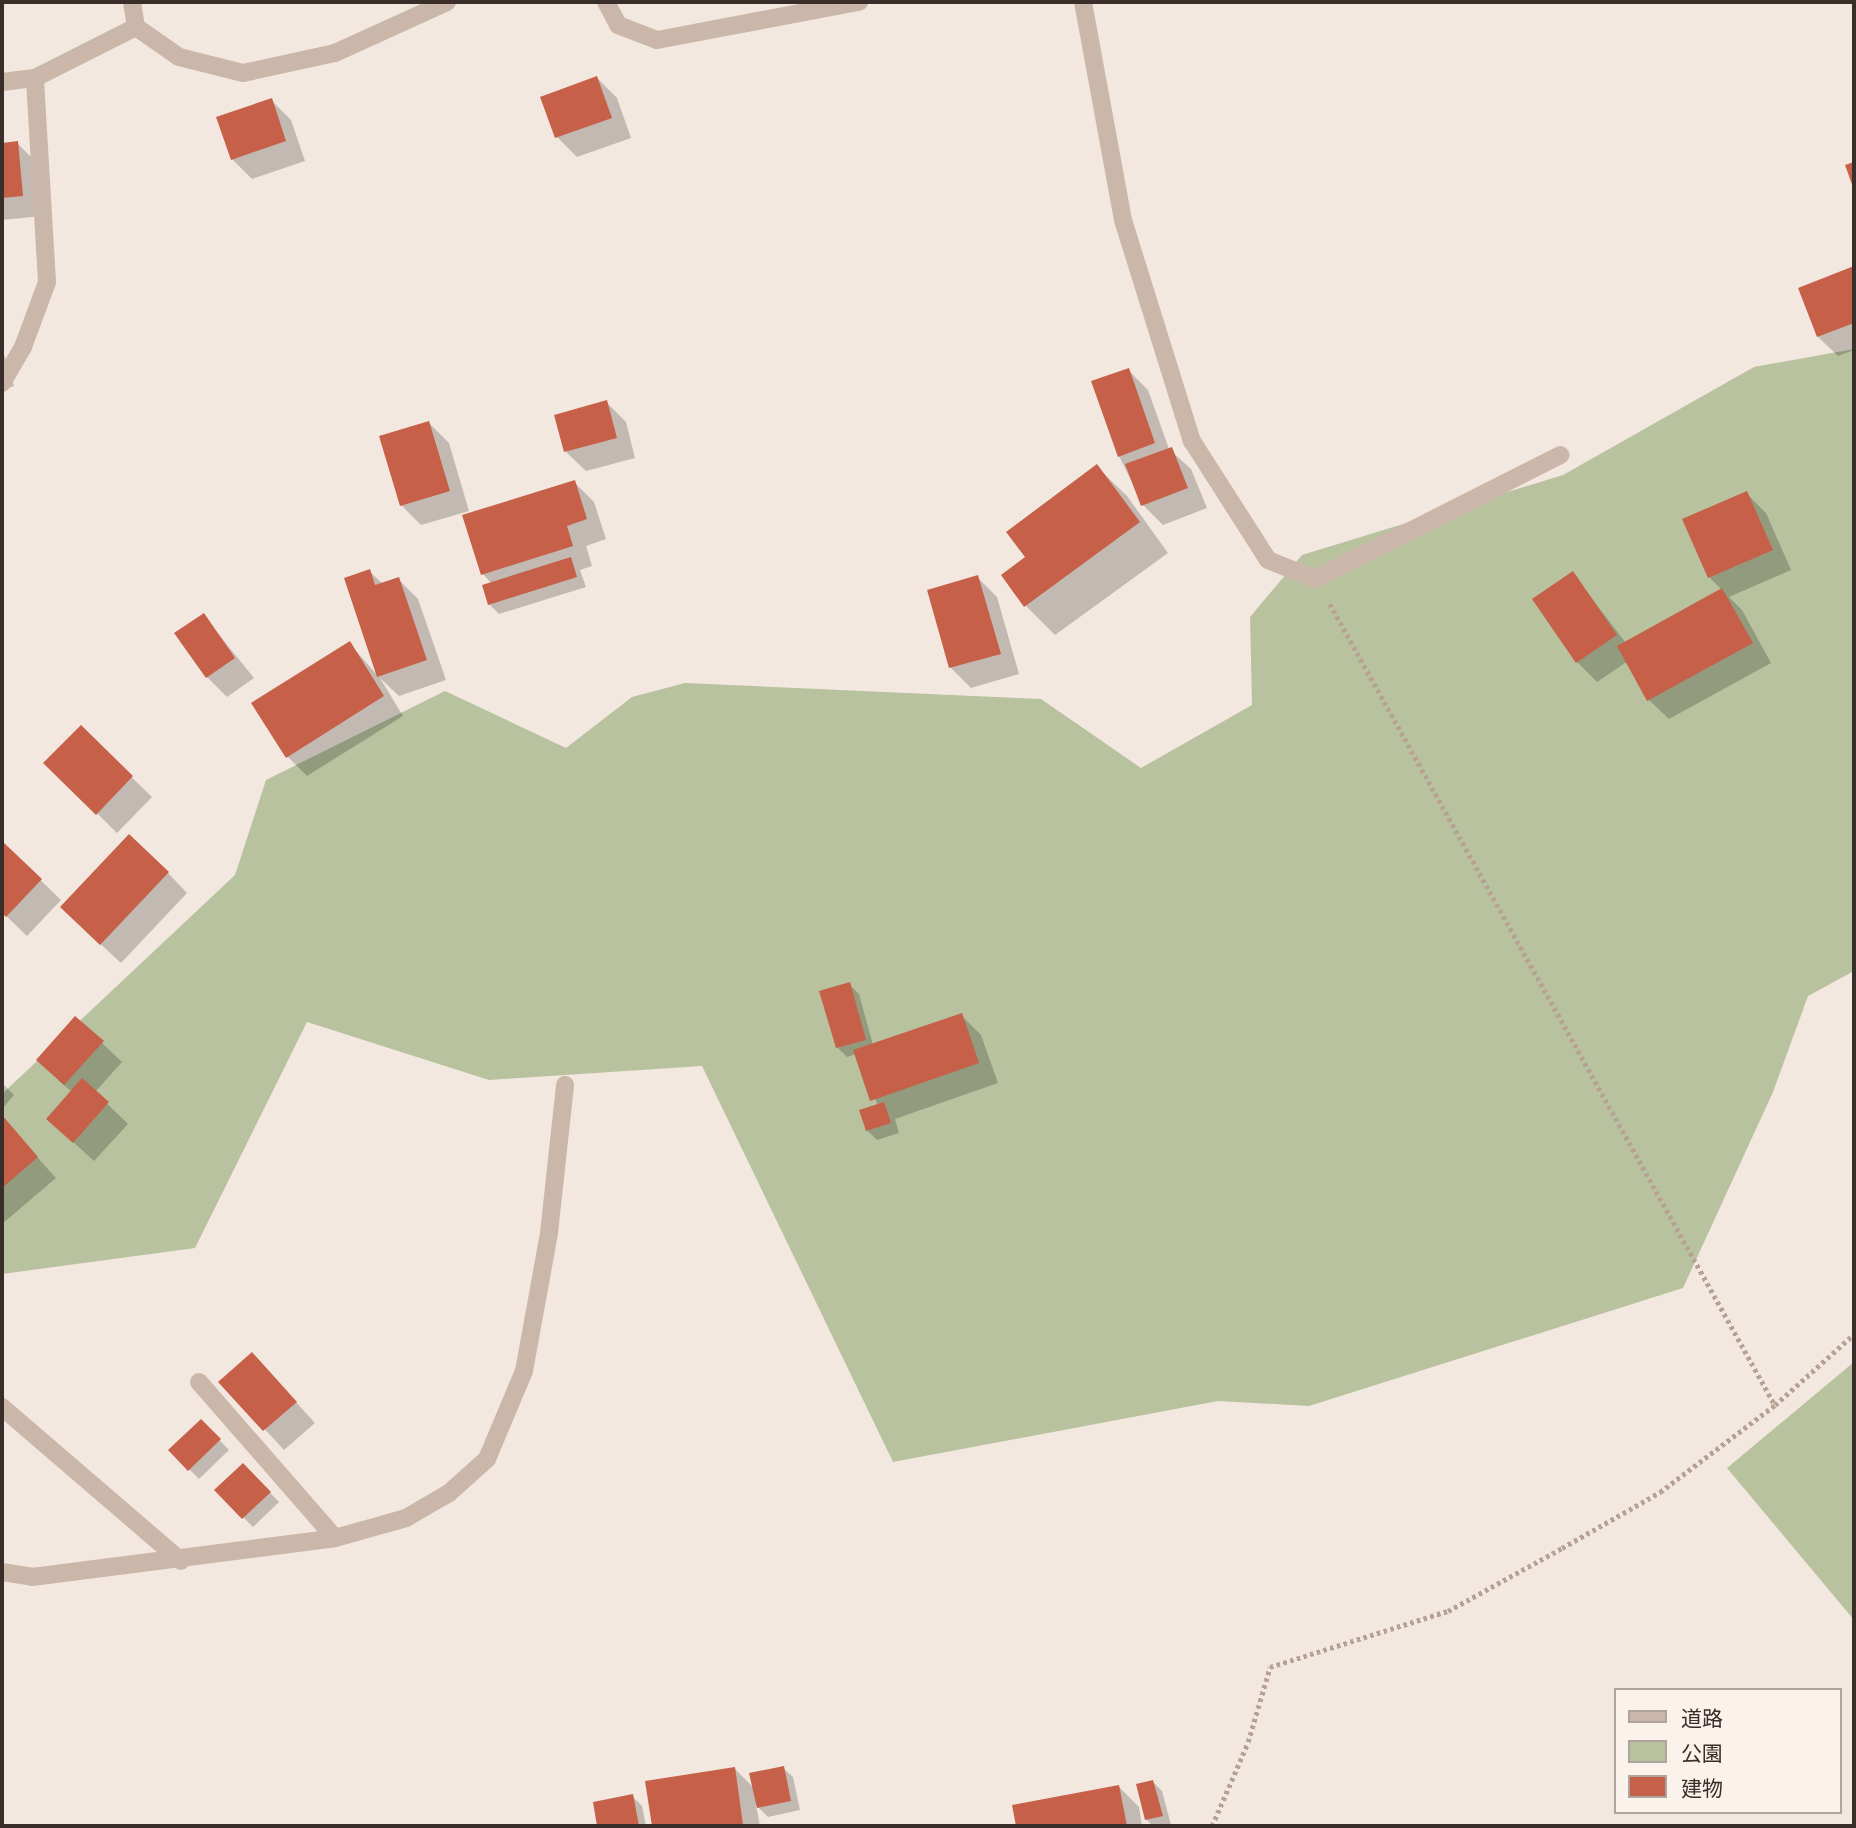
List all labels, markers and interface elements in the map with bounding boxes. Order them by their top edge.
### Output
legend [1615,1688,1842,1814]
text: 道路 [1681,1705,1723,1731]
text: 公園 [1681,1740,1723,1766]
text: 建物 [1681,1775,1723,1801]

